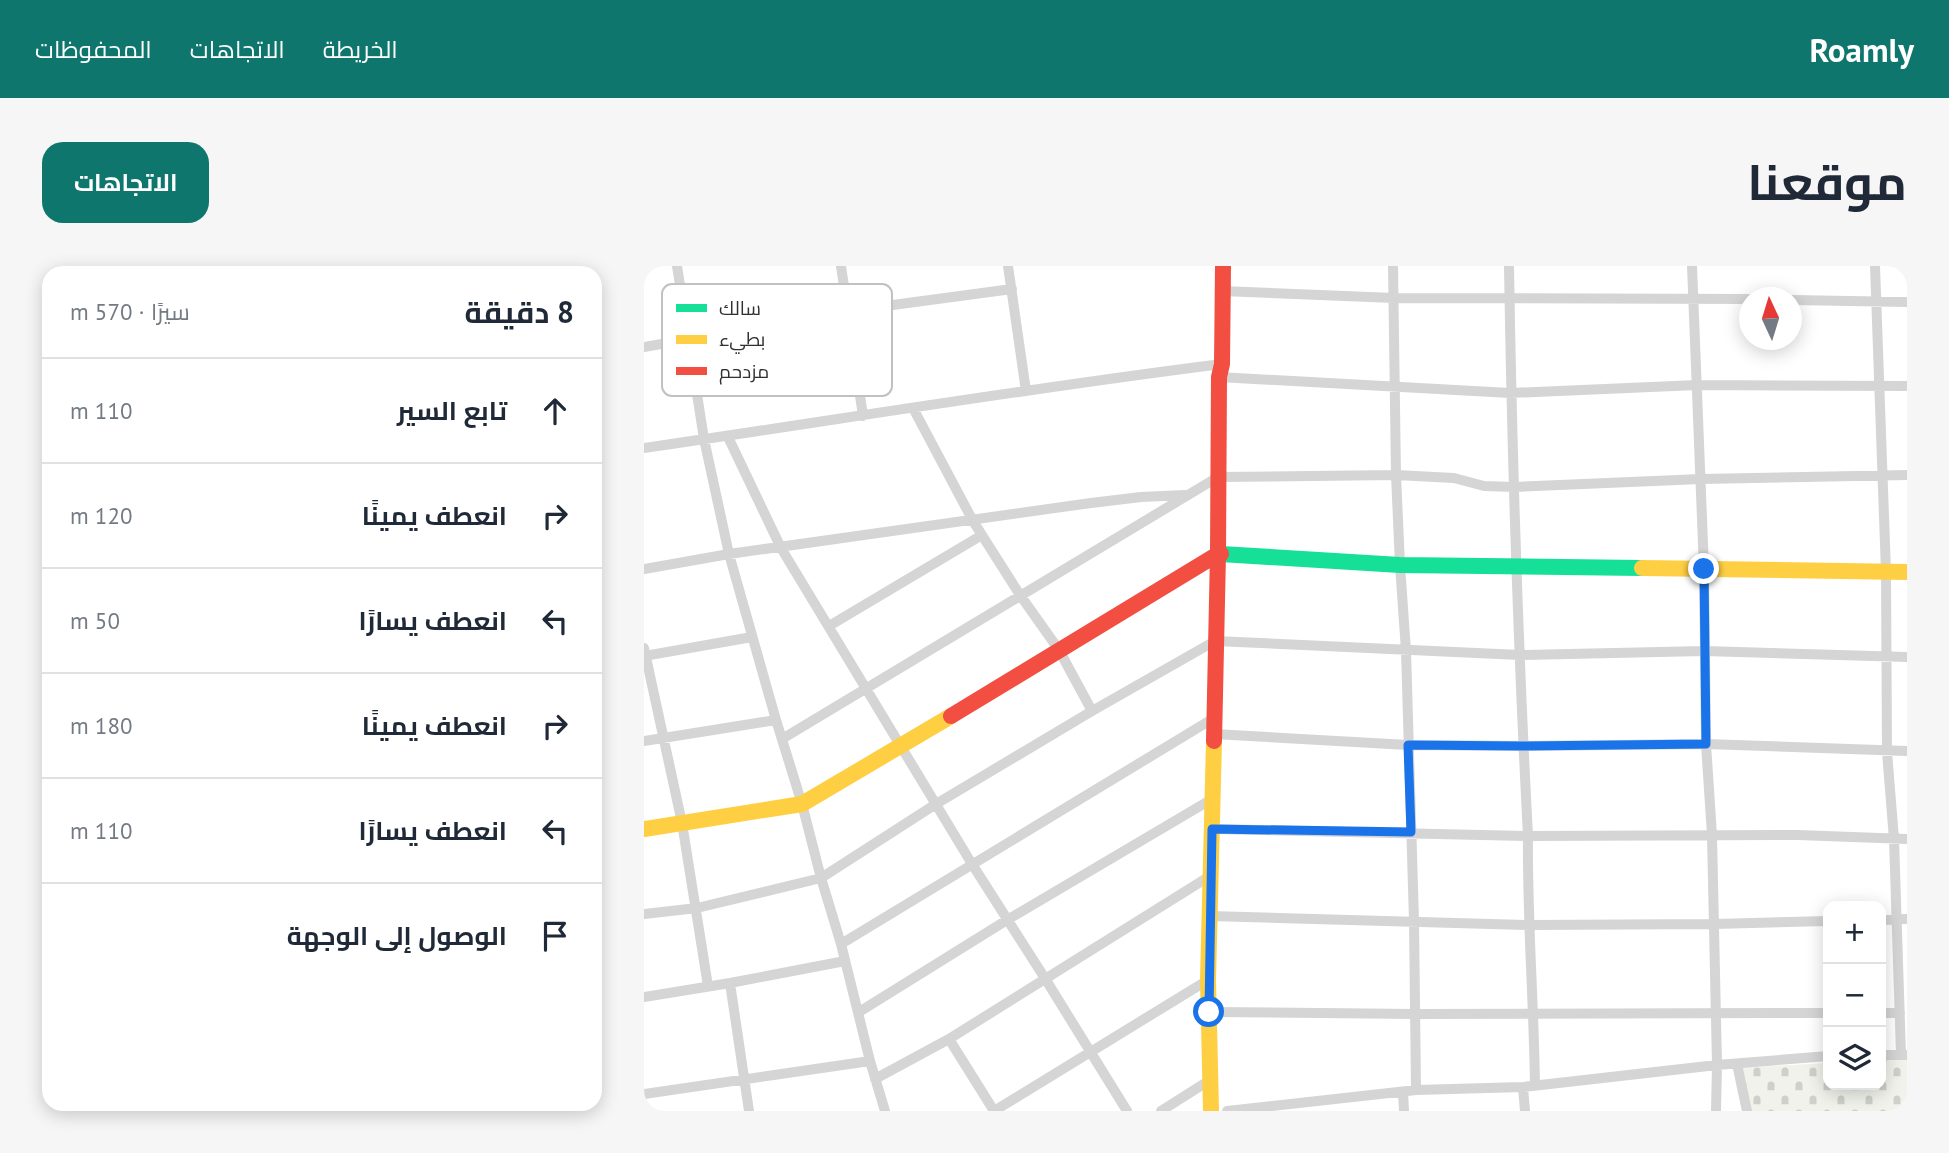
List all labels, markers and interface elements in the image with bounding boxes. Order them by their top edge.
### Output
text: Roamly [1810,28,1914,71]
text: المحفوظات [35,34,152,65]
text: الاتجاهات [190,34,285,65]
text: الخريطة [323,34,398,65]
button: الاتجاهات [42,142,209,223]
text: موقعنا [1747,150,1907,214]
legend [662,284,892,396]
north arrow [1739,287,1802,350]
text: 8 دقيقة [465,292,574,331]
text: سالك [719,296,761,320]
text: سيرًا · 570 m [70,297,190,326]
text: بطيء [719,327,765,354]
text: مزدحم [719,359,769,385]
icon: ahead [536,392,574,430]
text: تابع السير [397,394,507,427]
text: 110 m [70,396,132,425]
icon: right [536,497,574,535]
text: انعطف يمينًا [362,499,507,532]
text: 120 m [70,501,132,530]
route end [1688,553,1719,584]
icon: left [536,602,574,640]
text: انعطف يسارًا [359,604,507,637]
text: 50 m [70,606,120,635]
icon: right [536,707,574,745]
text: انعطف يمينًا [362,709,507,742]
text: 180 m [70,711,132,740]
icon: left [536,812,574,850]
text: انعطف يسارًا [359,814,507,847]
text: 110 m [70,816,132,845]
map controls [1823,901,1886,1090]
button: + [1823,901,1886,964]
icon: arrive [536,917,574,955]
text: الوصول إلى الوجهة [287,919,507,952]
button: − [1823,964,1886,1027]
route start [1193,996,1224,1027]
button: layers [1823,1027,1886,1090]

